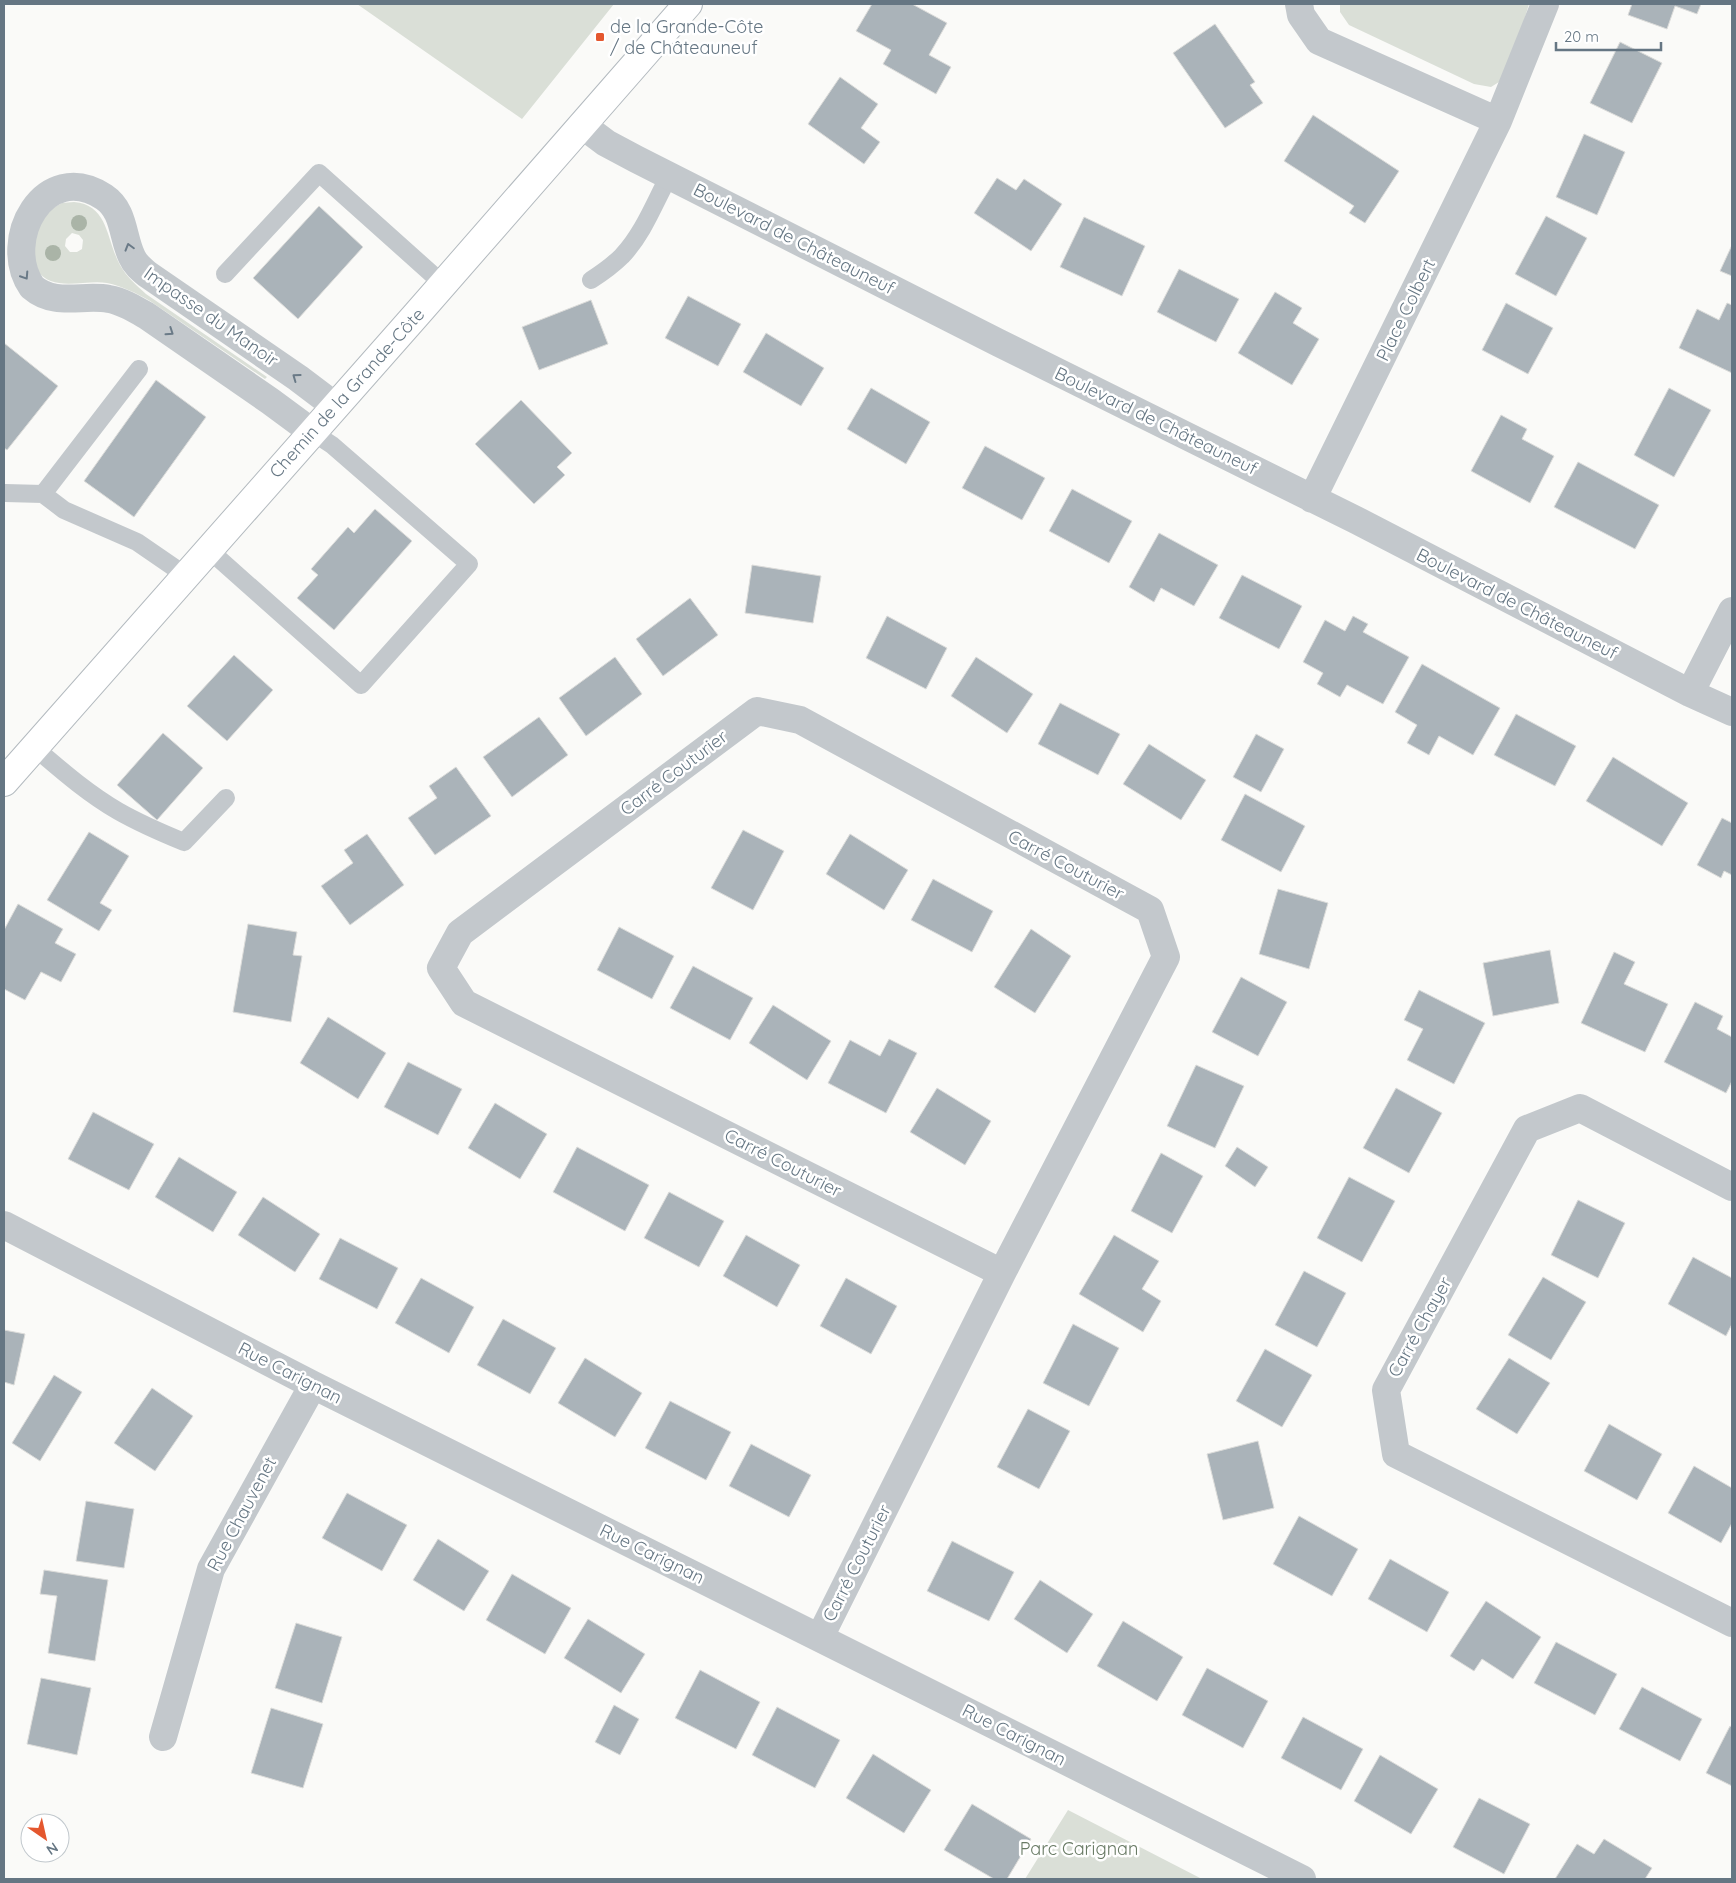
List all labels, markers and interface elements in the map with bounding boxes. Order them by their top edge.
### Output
place label: de la Grande-Côte / de Châteauneuf [610,15,763,59]
scale bar [1556,20,1661,52]
text: 20 m [1564,27,1599,46]
marker: de la Grande-Côte / de Châteauneuf [594,31,606,43]
street label: Boulevard de Châteauneuf [690,178,899,300]
one-way arrow [124,243,134,251]
street label: Place Colbert [1371,255,1440,365]
street label: Impasse du Manoir [140,262,283,372]
one-way arrow [19,271,28,280]
street label: Chemin de la Grande-Côte [264,303,429,483]
one-way arrow [164,326,174,335]
street label: Boulevard de Châteauneuf [1051,361,1262,480]
one-way arrow [292,374,302,383]
street label: Boulevard de Châteauneuf [1413,543,1622,665]
street label: Carré Couturier [616,725,732,820]
street label: Carré Couturier [1004,824,1128,905]
street label: Carré Couturier [721,1123,846,1202]
street label: Carré Chayer [1383,1272,1457,1381]
street label: Rue Carignan [234,1337,346,1409]
street label: Rue Chauvenet [202,1453,281,1575]
street label: Carré Couturier [817,1500,896,1625]
street label: Rue Carignan [596,1518,708,1589]
street label: Rue Carignan [958,1699,1070,1771]
north arrow [20,1813,70,1863]
park label: Parc Carignan [1020,1837,1138,1860]
text: N [43,1838,62,1859]

